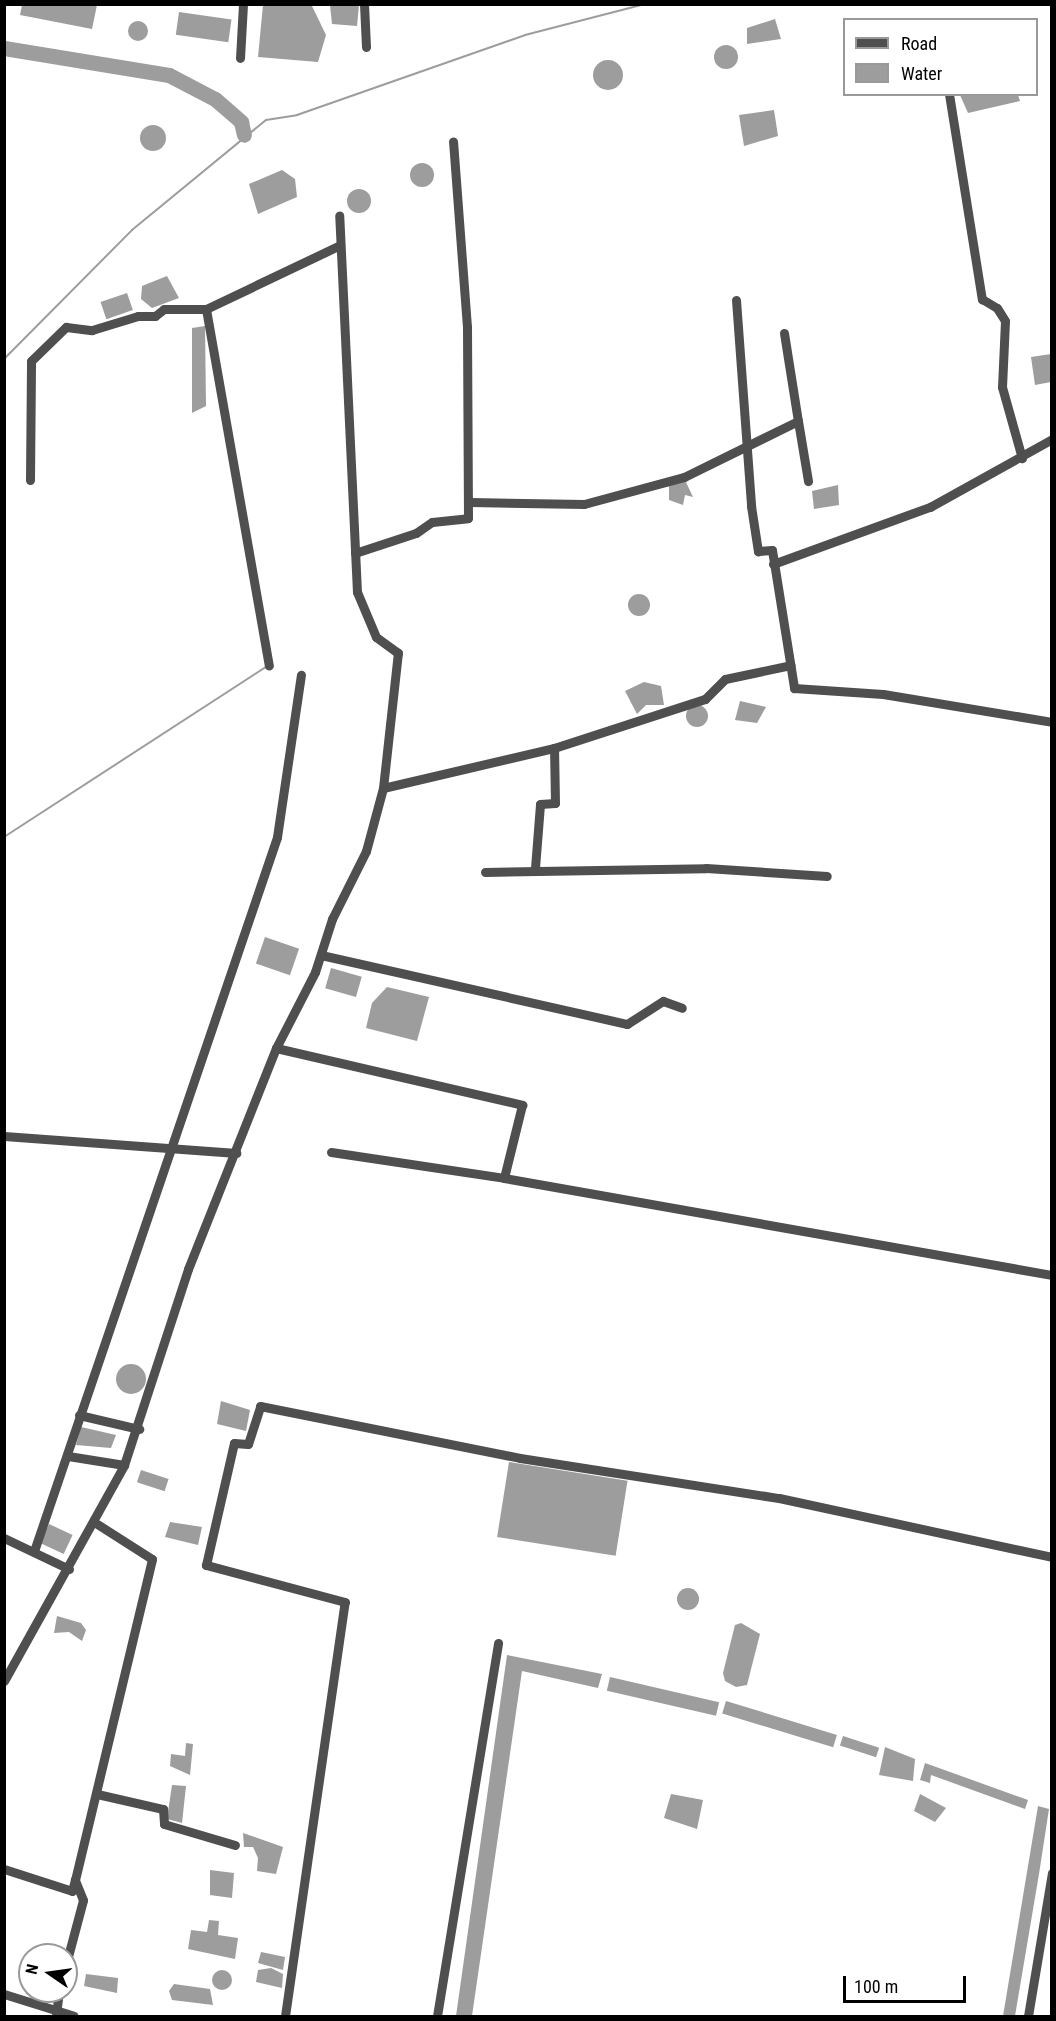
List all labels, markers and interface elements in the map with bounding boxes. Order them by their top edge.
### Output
legend [843,18,1038,96]
text: Road [901,33,937,54]
text: Water [901,63,942,84]
north arrow [18,1943,78,2003]
text: N [22,1962,42,1976]
scale bar [846,1964,969,2002]
text: 100 m [854,1976,898,1997]

